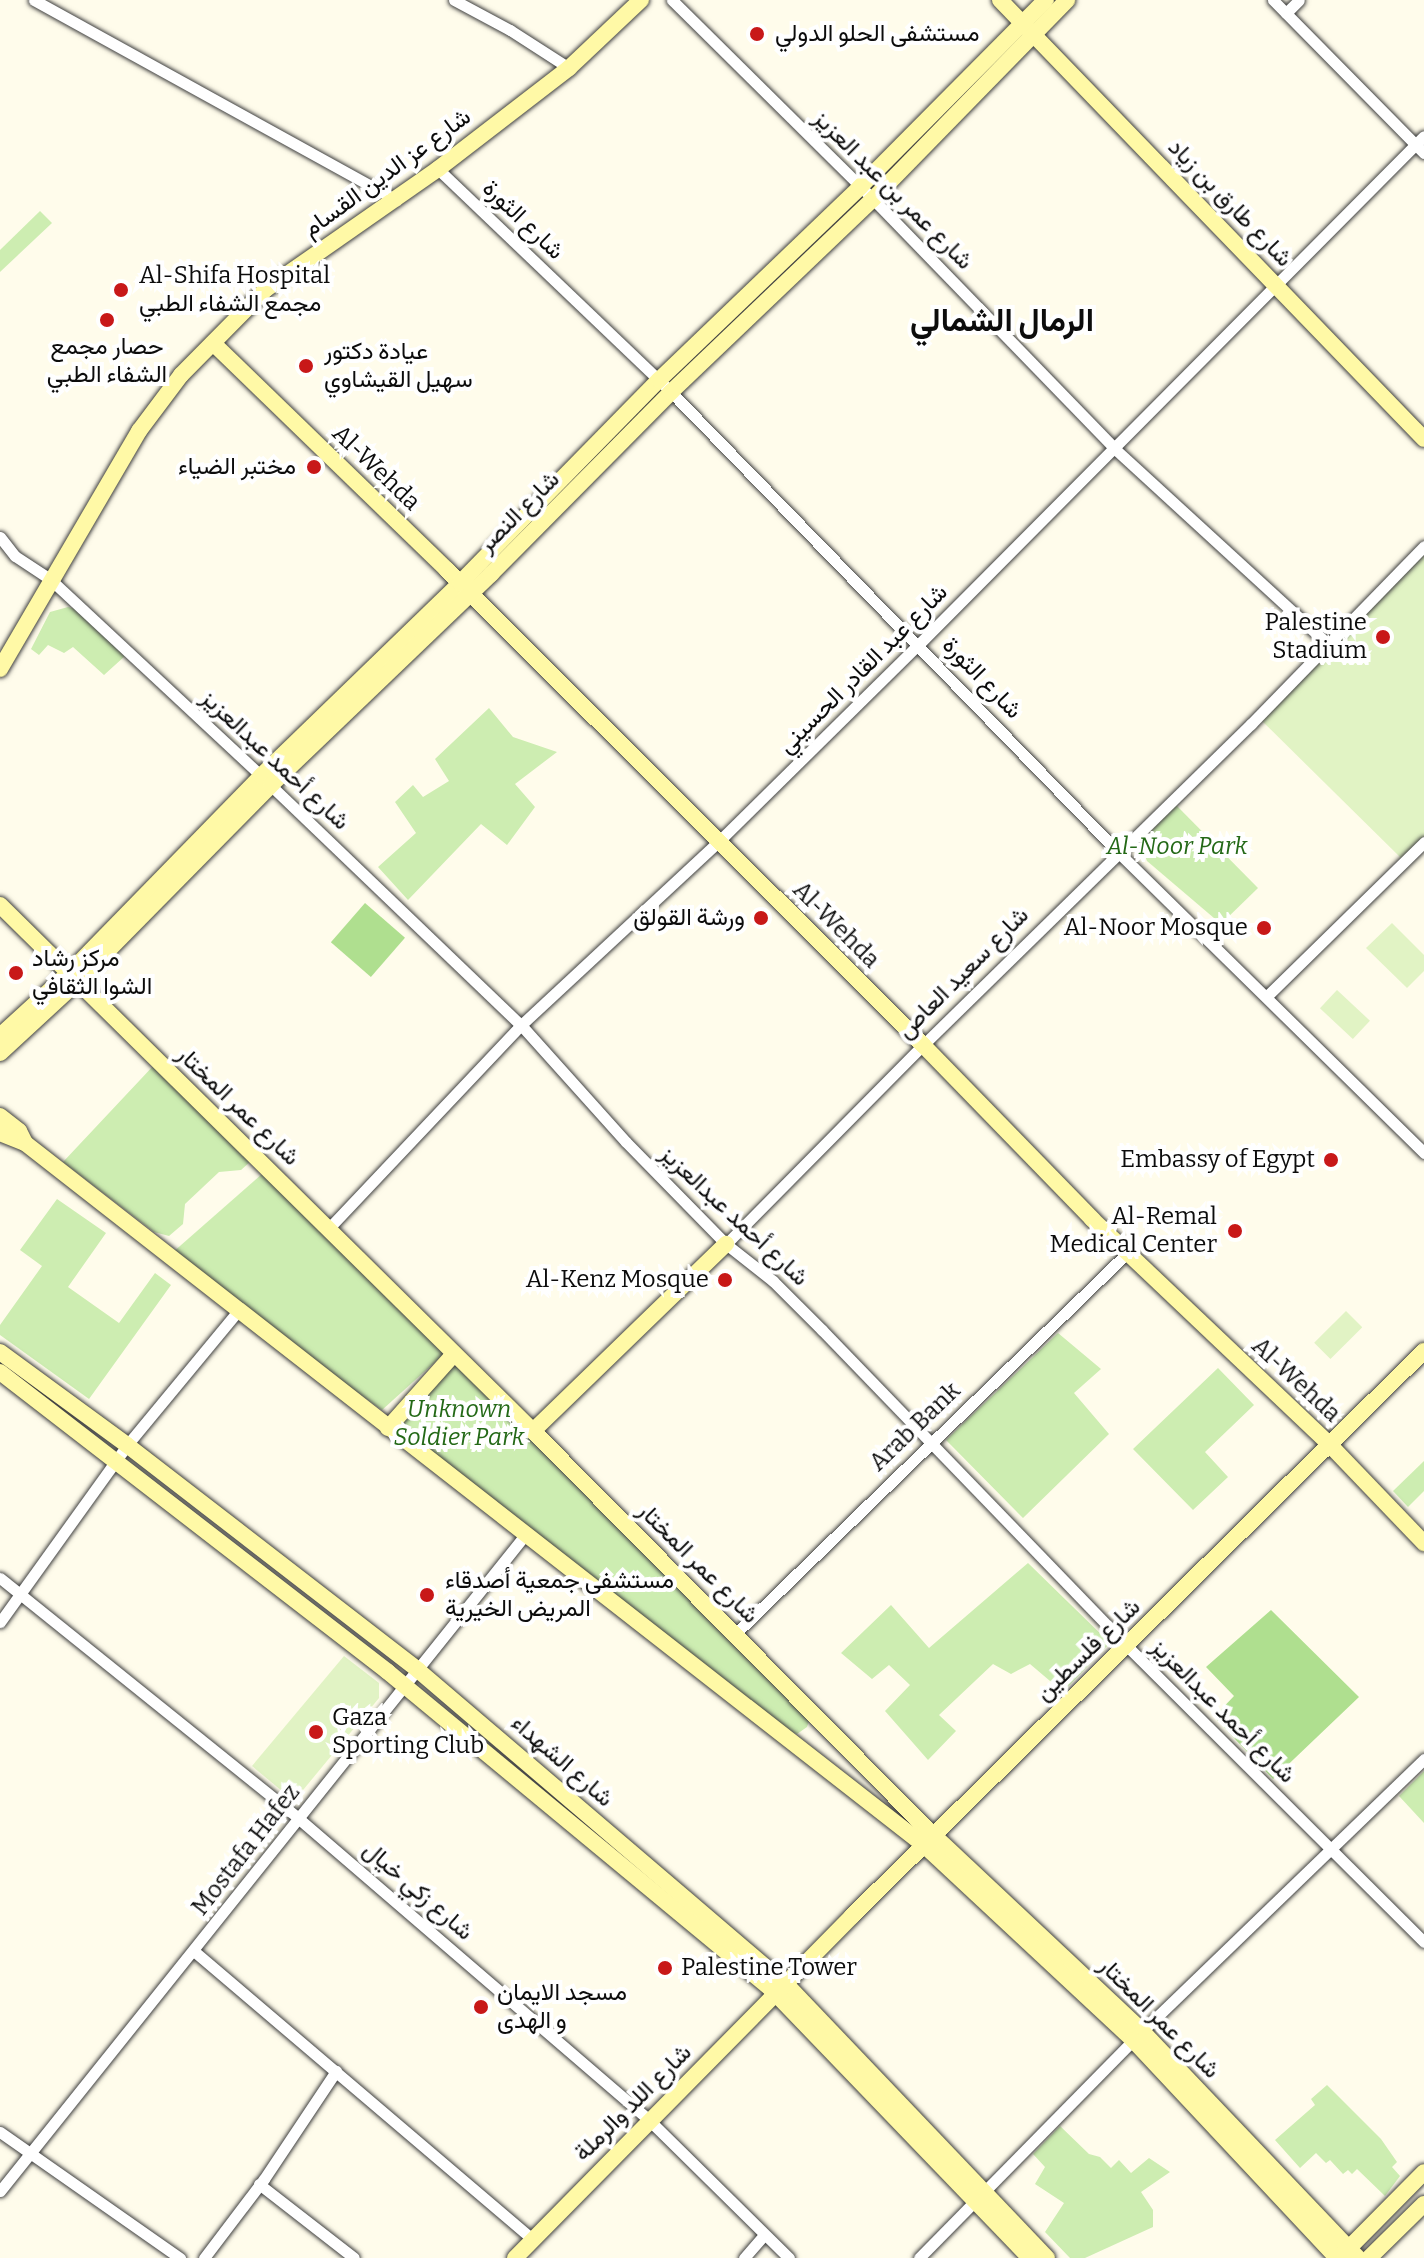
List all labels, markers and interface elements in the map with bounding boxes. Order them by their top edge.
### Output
place label: مستشفى الحلو الدولي [775,20,980,48]
marker: مستشفى الحلو الدولي [746,23,768,45]
street label: شارع عز الدين القسام [297,102,477,244]
street label: شارع عمر بن عبد العزيز [807,104,979,276]
street label: شارع طارق بن زياد [1162,133,1298,273]
street label: شارع الثورة [476,174,570,266]
place label: Al-Shifa Hospital مجمع الشفاء الطبي [139,262,330,318]
marker: Al-Shifa Hospital مجمع الشفاء الطبي [110,279,132,301]
district label: الرمال الشمالي [910,301,1094,339]
marker: حصار مجمع الشفاء الطبي [98,311,116,329]
place label: حصار مجمع الشفاء الطبي [47,333,167,389]
place label: عيادة دكتور سهيل القيشاوي [324,338,473,394]
marker: عيادة دكتور سهيل القيشاوي [295,355,317,377]
street label: Al-Wehda [326,419,426,517]
place label: مختبر الضياء [178,453,296,481]
marker: مختبر الضياء [303,456,325,478]
street label: شارع النصر [472,465,566,559]
street label: شارع عبد القادر الحسيني [772,578,954,760]
place label: Palestine Stadium [1264,609,1367,665]
marker: Palestine Stadium [1374,628,1392,646]
street label: شارع الثورة [936,631,1028,725]
street label: شارع أحمد عبدالعزيز [195,684,355,836]
park label: Al-Noor Park [1106,833,1248,861]
street label: Al-Wehda [787,876,885,974]
street label: شارع سعيد العاص [891,901,1035,1045]
place label: ورشة القولق [633,904,745,932]
marker: ورشة القولق [752,909,770,927]
place label: Al-Noor Mosque [1064,914,1248,942]
marker: Al-Noor Mosque [1255,919,1273,937]
place label: مركز رشاد الشوا الثقافي [32,945,152,1001]
marker: مركز رشاد الشوا الثقافي [7,964,25,982]
street label: شارع عمر المختار [171,1040,305,1172]
street label: شارع أحمد عبدالعزيز [654,1140,814,1292]
place label: Embassy of Egypt [1120,1146,1315,1174]
marker: Embassy of Egypt [1322,1151,1340,1169]
place label: Al-Remal Medical Center [1050,1203,1217,1259]
marker: Al-Remal Medical Center [1224,1220,1246,1242]
place label: Al-Kenz Mosque [526,1266,709,1294]
marker: Al-Kenz Mosque [716,1271,734,1289]
street label: Al-Wehda [1246,1332,1346,1428]
street label: Arab Bank [864,1377,966,1477]
park label: Unknown Soldier Park [394,1396,524,1452]
street label: شارع عمر المختار [631,1496,765,1630]
place label: مستشفى جمعية أصدقاء المريض الخيرية [445,1567,674,1623]
marker: مستشفى جمعية أصدقاء المريض الخيرية [416,1584,438,1606]
street label: شارع فلسطين [1029,1593,1147,1707]
street label: شارع أحمد عبدالعزيز [1145,1633,1301,1789]
place label: Gaza Sporting Club [332,1704,484,1760]
street label: شارع الشهداء [505,1709,619,1813]
marker: Gaza Sporting Club [307,1723,325,1741]
street label: Mostafa Hafez [186,1779,306,1921]
street label: شارع زكي خيال [357,1835,479,1947]
street label: شارع عمر المختار [1092,1951,1226,2085]
place label: Palestine Tower [681,1954,857,1982]
marker: Palestine Tower [656,1959,674,1977]
place label: مسجد الايمان و الهدى [497,1979,627,2035]
marker: مسجد الايمان و الهدى [472,1998,490,2016]
street label: شارع اللد والرملة [568,2038,698,2168]

